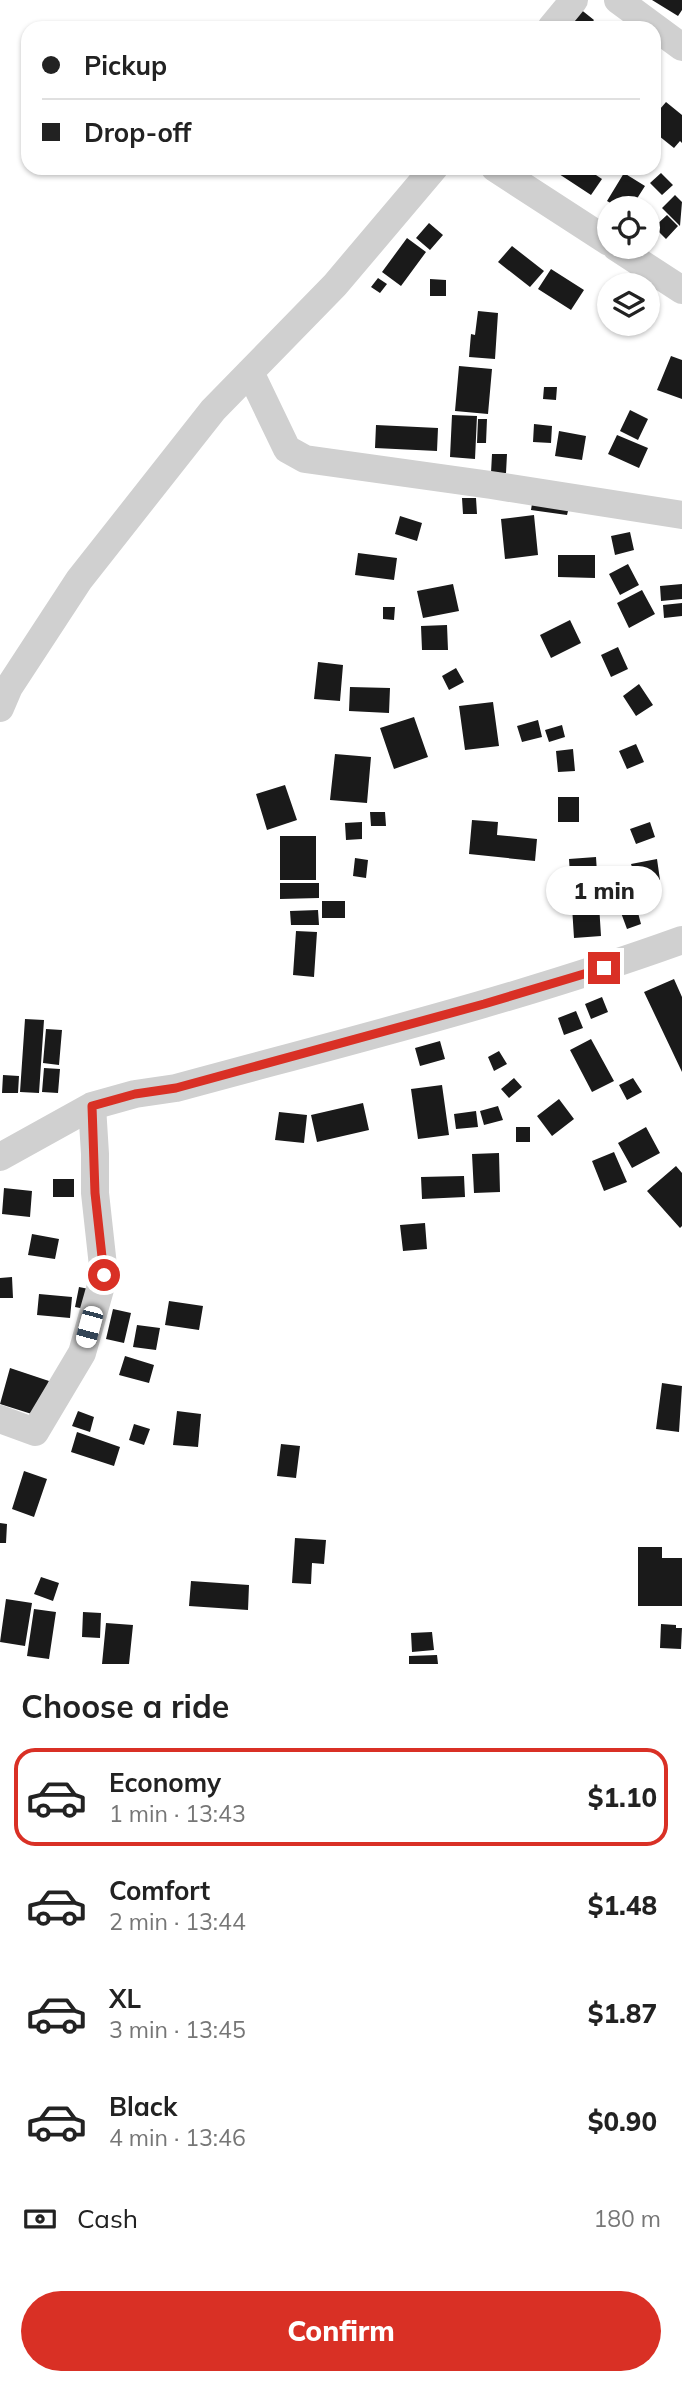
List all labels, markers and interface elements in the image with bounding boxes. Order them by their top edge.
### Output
text: Pickup [84,49,167,82]
text: Drop-off [84,116,191,149]
map controls [597,196,660,336]
button: locate [597,196,660,259]
button: layers [597,273,660,336]
callout: 1 min [546,866,662,916]
text: 1 min [573,876,635,905]
route end [588,952,620,984]
route start [88,1259,120,1291]
car [74,1304,105,1350]
text: Choose a ride [21,1686,229,1726]
icon: car [25,1766,88,1829]
text: Economy [109,1766,221,1799]
text: $1.10 [588,1781,657,1814]
text: 1 min · 13:43 [109,1799,246,1828]
icon: car [25,1874,88,1937]
text: Comfort [109,1874,210,1907]
text: $1.48 [588,1889,657,1922]
text: 2 min · 13:44 [109,1907,246,1936]
icon: car [25,1982,88,2045]
text: XL [109,1982,141,2015]
text: $1.87 [588,1997,657,2030]
text: 3 min · 13:45 [109,2015,246,2044]
icon: car [25,2090,88,2153]
text: Black [109,2090,177,2123]
text: $0.90 [588,2105,657,2138]
text: 4 min · 13:46 [109,2123,246,2152]
icon: cash [21,2200,59,2238]
text: Cash [77,2202,138,2235]
text: 180 m [593,2204,661,2233]
button: Confirm [21,2291,661,2371]

